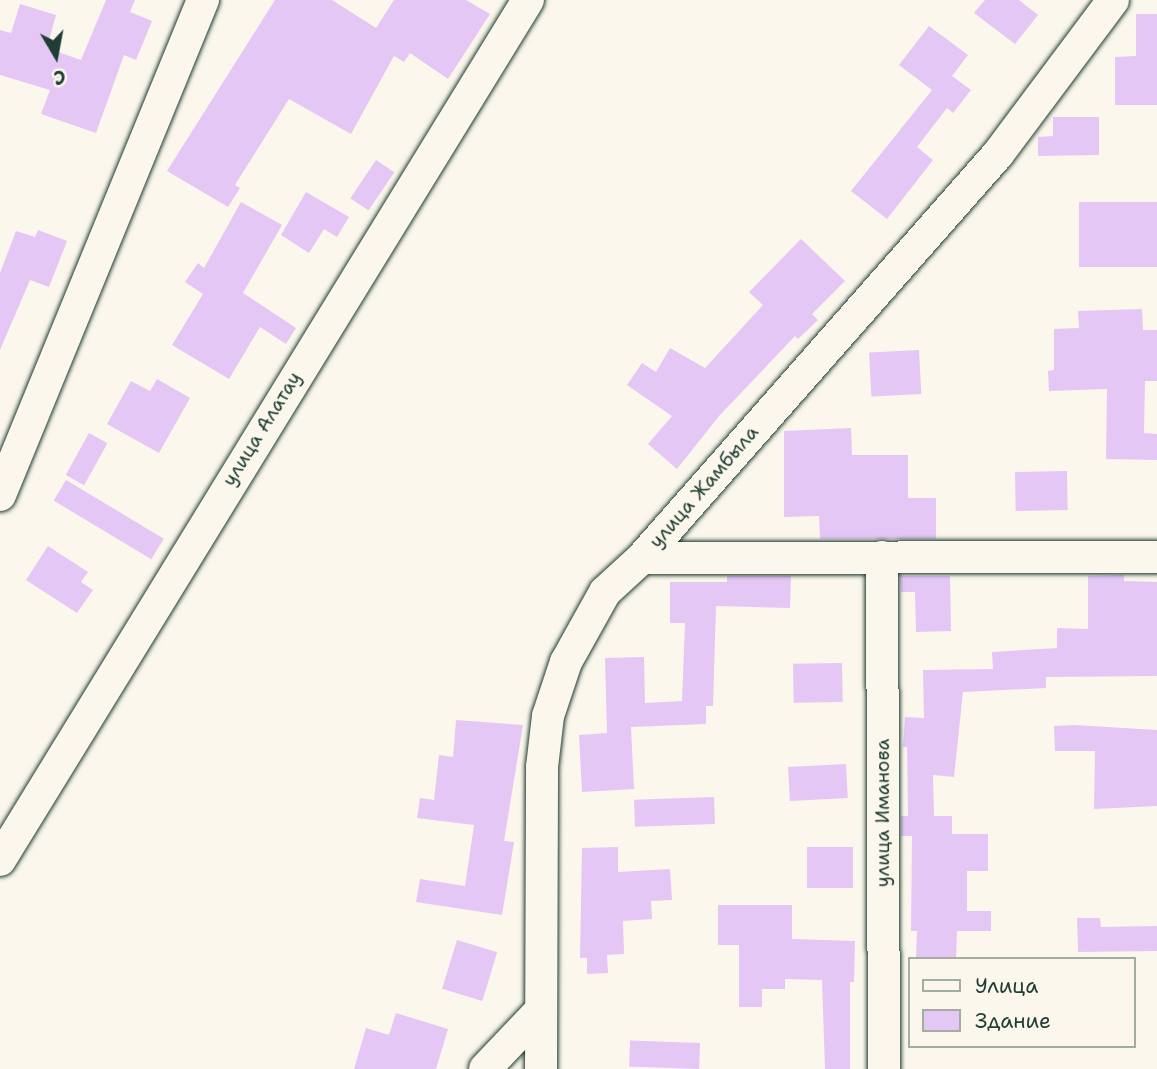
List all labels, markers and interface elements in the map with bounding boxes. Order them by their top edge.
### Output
north arrow [21,21,91,91]
text: С [52,64,68,90]
street label: улица Алатау [218,368,306,490]
street label: улица Жамбыла [645,421,763,553]
street label: улица Иманова [872,739,894,887]
legend [908,957,1136,1048]
text: Улица [975,972,1038,1000]
text: Здание [975,1007,1051,1035]

